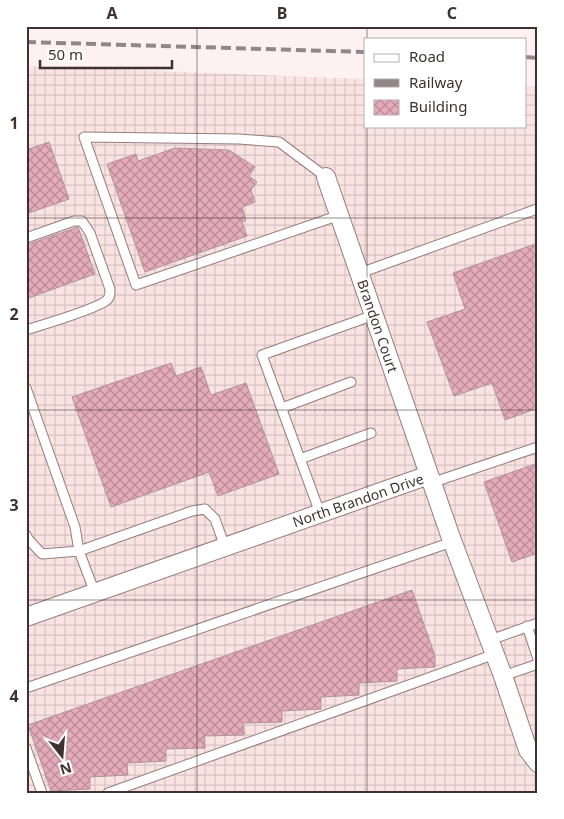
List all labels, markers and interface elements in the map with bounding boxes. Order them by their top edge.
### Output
text: A [106,2,118,24]
text: B [277,2,287,24]
text: C [447,2,457,24]
scale bar [40,38,172,70]
legend [364,38,526,128]
text: 50 m [48,44,83,64]
text: Road [409,46,445,66]
text: Railway [409,72,463,92]
text: Building [409,96,467,116]
text: 1 [9,112,19,134]
street label: Brandon Court [353,277,403,375]
text: 2 [9,303,19,325]
street label: North Brandon Drive [290,469,426,531]
text: 3 [9,494,19,516]
text: 4 [9,685,19,707]
north arrow [38,732,88,782]
text: N [58,758,74,780]

